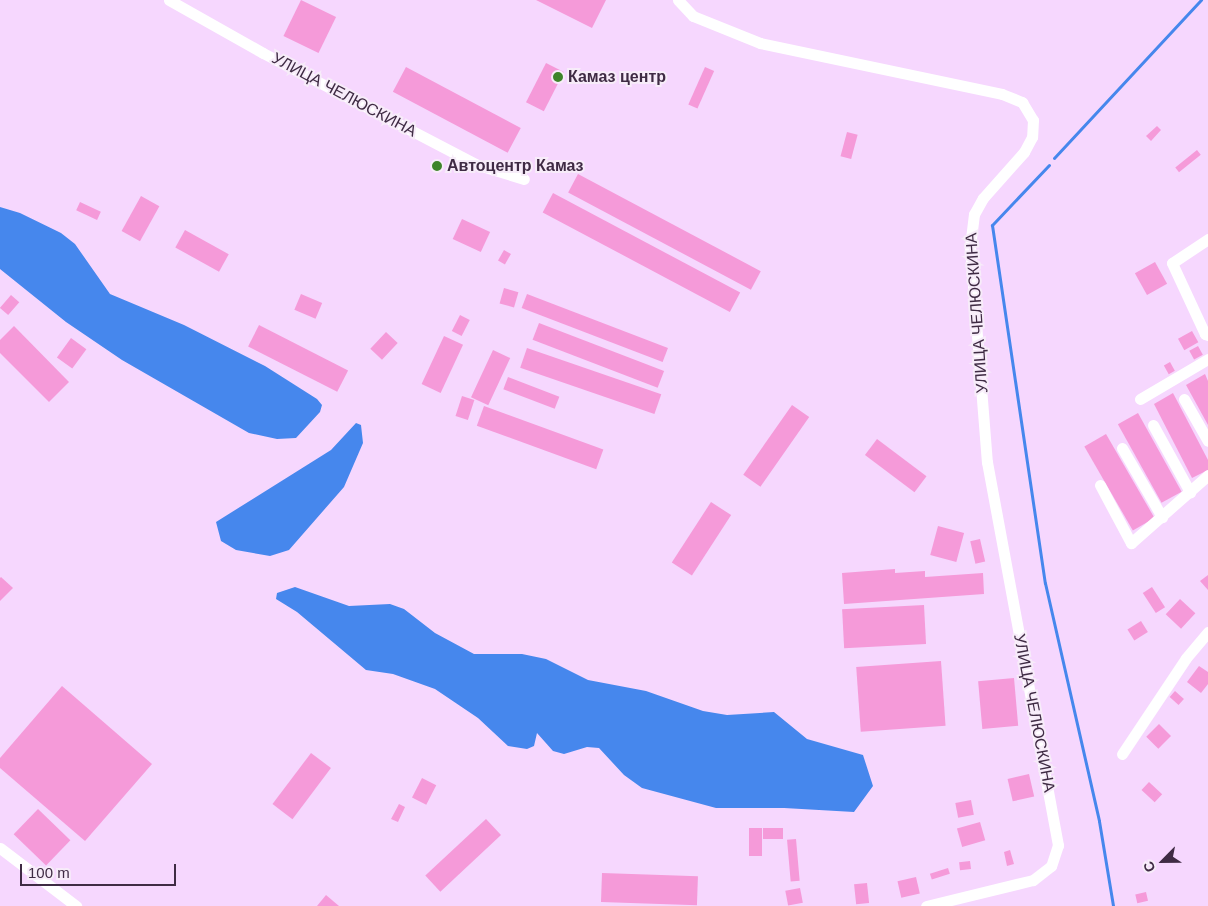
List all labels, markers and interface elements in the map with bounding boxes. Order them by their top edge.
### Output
street label: УЛИЦА ЧЕЛЮСКИНА [268,49,420,141]
place label: Камаз центр [568,67,666,87]
marker: Камаз центр [552,71,564,83]
place label: Автоцентр Камаз [447,156,584,176]
marker: Автоцентр Камаз [431,160,443,172]
street label: УЛИЦА ЧЕЛЮСКИНА [962,232,992,394]
street label: УЛИЦА ЧЕЛЮСКИНА [1009,632,1059,794]
north arrow [1138,836,1188,886]
scale bar [22,854,179,886]
text: С [1140,859,1159,875]
text: 100 m [28,864,70,881]

